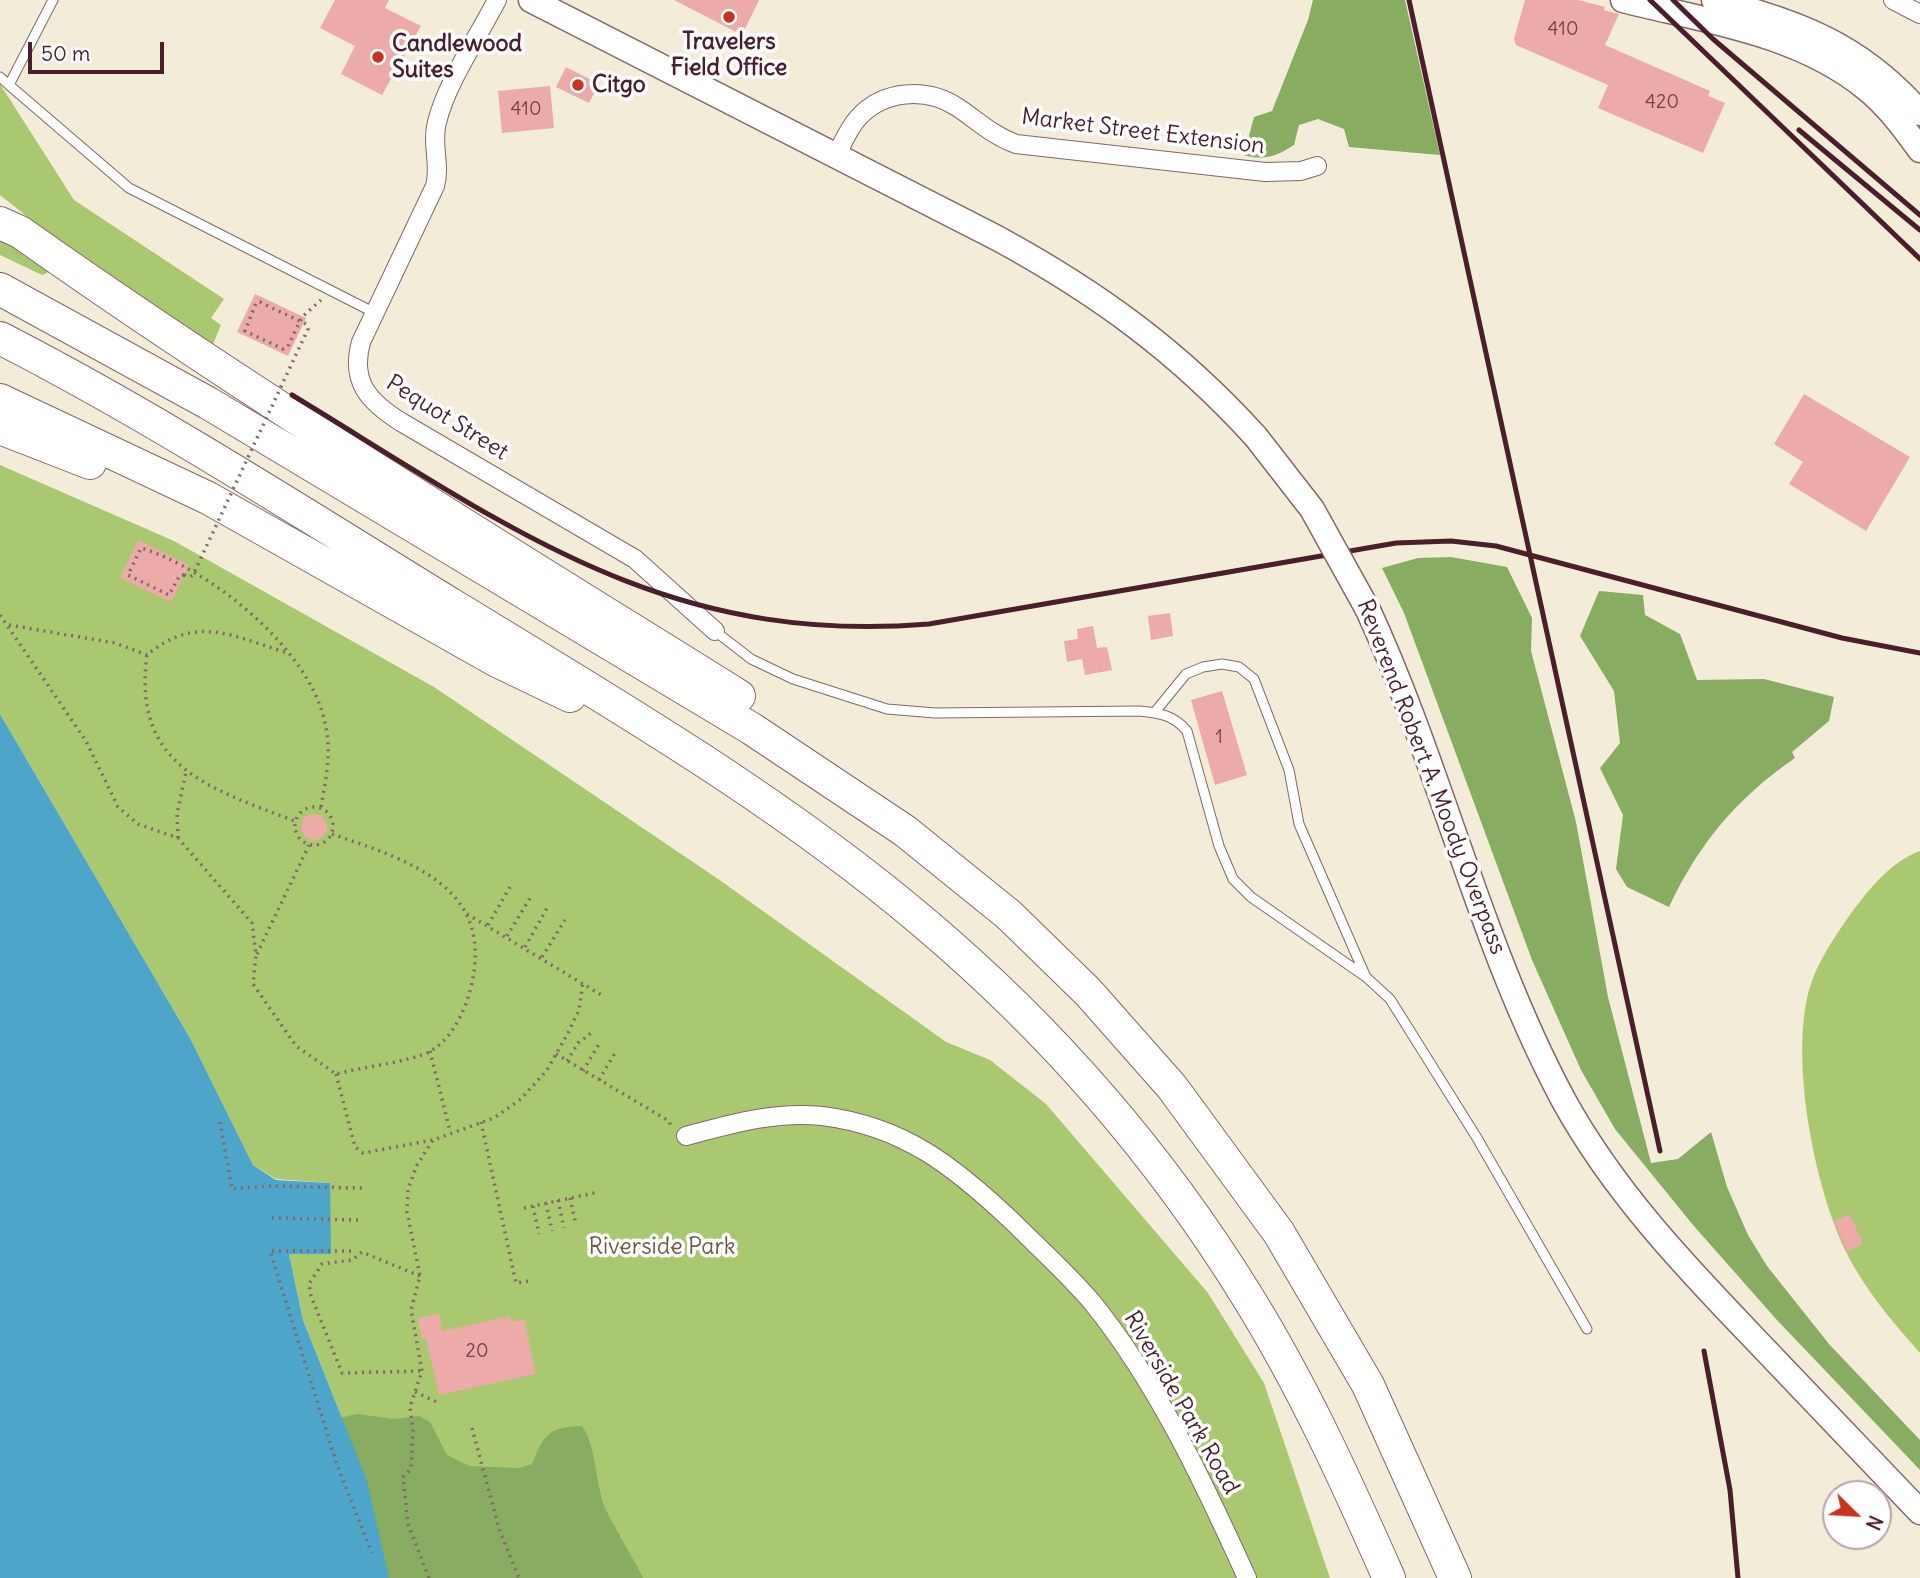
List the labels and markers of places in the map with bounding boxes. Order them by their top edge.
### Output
marker: Travelers Field Office [721,9,737,25]
place label: Travelers Field Office [671,28,787,82]
place label: Candlewood Suites [392,30,522,84]
marker: Candlewood Suites [370,49,386,65]
place label: Citgo [592,71,646,99]
marker: Citgo [570,77,586,93]

